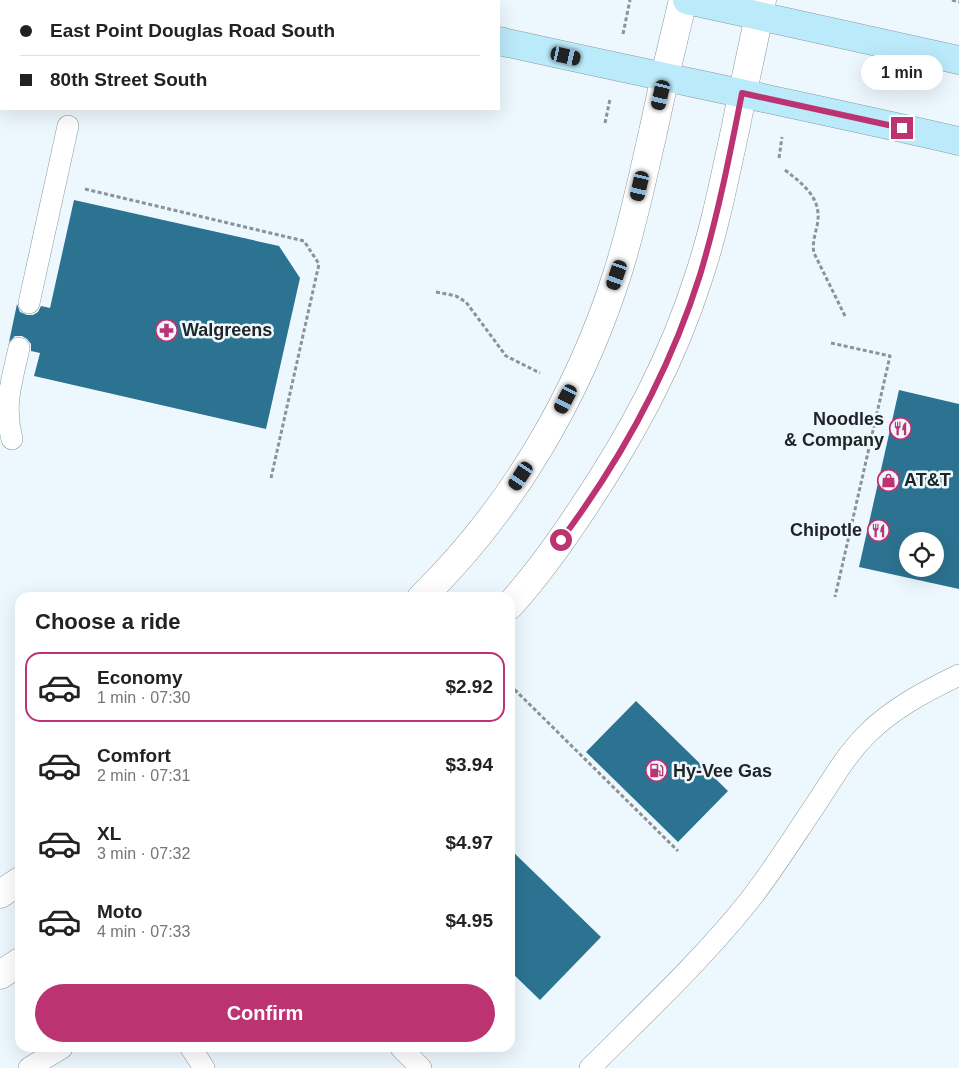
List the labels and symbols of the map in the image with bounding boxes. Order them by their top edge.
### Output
car [549,45,582,67]
callout: 1 min [861,56,943,90]
car [650,79,671,111]
route end [891,117,913,139]
car [629,170,650,202]
car [605,258,628,292]
pharmacy icon: Walgreens [154,318,178,342]
place label: Walgreens [182,320,272,340]
car [552,382,579,416]
place label: Noodles & Company [784,409,884,450]
restaurant icon: Noodles & Company [888,417,912,441]
car [506,459,535,493]
shop icon: AT&T [876,468,900,492]
place label: AT&T [904,470,951,490]
restaurant icon: Chipotle [866,518,890,542]
place label: Chipotle [790,520,862,540]
route start [550,529,572,551]
fuel station icon: Hy-Vee Gas [645,759,669,783]
place label: Hy-Vee Gas [673,761,772,781]

